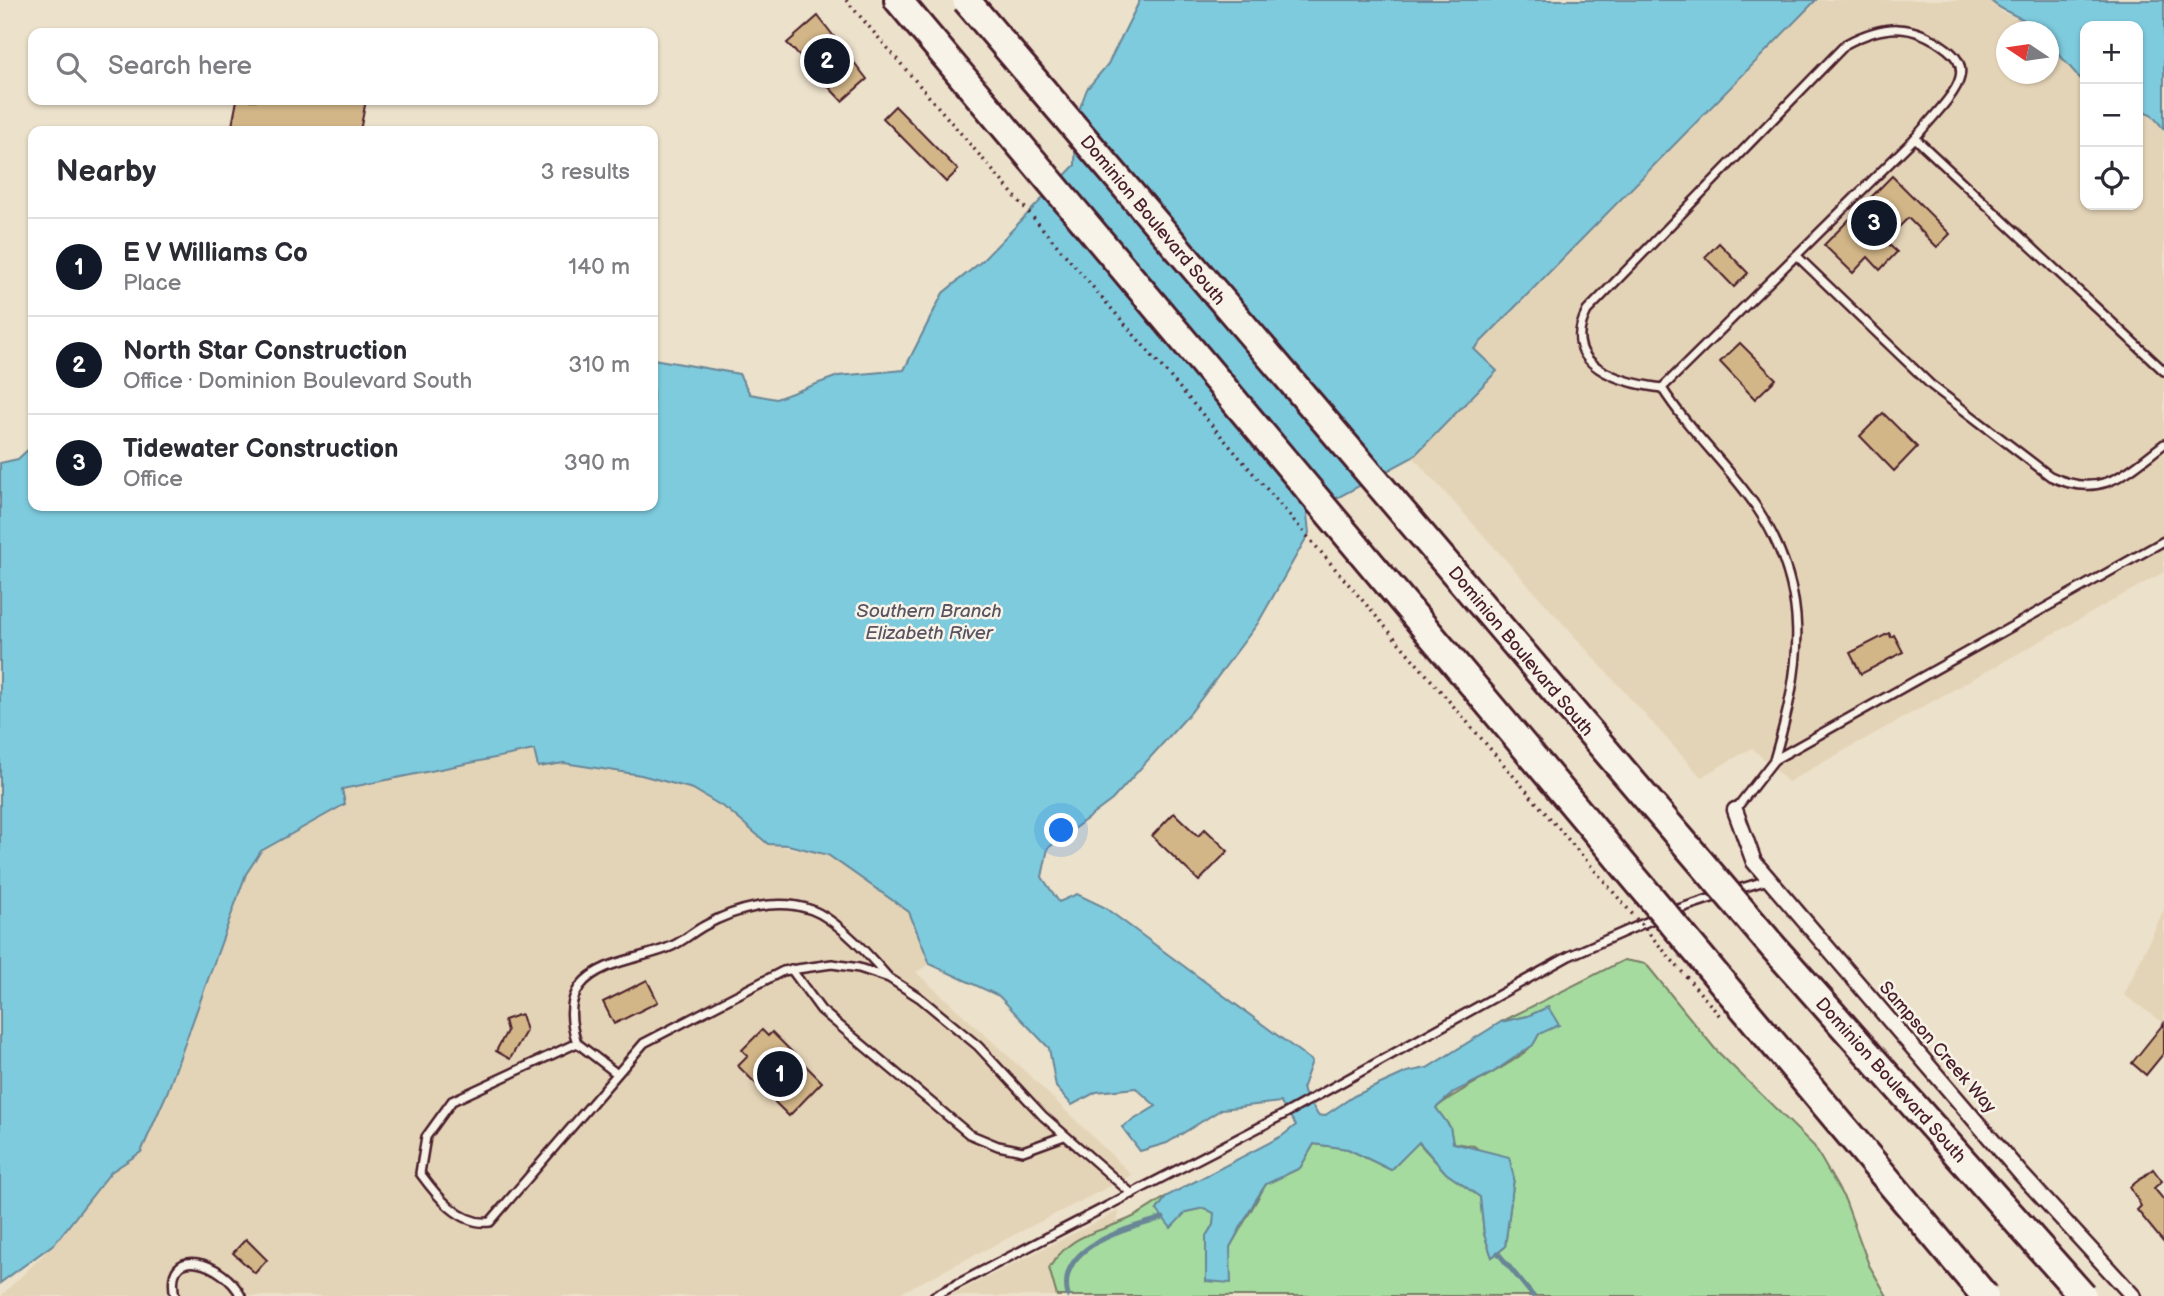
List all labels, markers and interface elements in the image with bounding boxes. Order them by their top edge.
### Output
north arrow [1996,21,2059,84]
map controls [2080,21,2143,210]
button: + [2080,21,2143,84]
search box [28,28,658,105]
pin: 2 [804,35,850,87]
icon: search [52,48,90,86]
text: Search here [108,51,252,82]
button: − [2080,84,2143,147]
street label: Dominion Boulevard South [1076,131,1230,309]
button: locate [2080,147,2143,210]
text: Nearby [56,154,156,190]
text: 3 results [541,158,630,186]
pin: 3 [1851,197,1897,249]
text: E V Williams Co [123,238,308,269]
text: 1 [74,253,84,281]
text: 140 m [568,253,630,281]
text: Place [123,269,181,297]
text: North Star Construction [123,336,407,367]
text: 2 [72,351,86,379]
text: 310 m [568,351,630,379]
text: Office · Dominion Boulevard South [123,367,472,395]
text: Tidewater Construction [123,434,399,465]
text: 3 [72,449,86,477]
text: 390 m [564,449,630,477]
text: Office [123,465,183,493]
street label: Dominion Boulevard South [1444,562,1598,740]
water label: Southern Branch Elizabeth River [856,600,1002,645]
your location [1044,813,1078,847]
street label: Sampson Creek Way [1875,977,2001,1118]
street label: Dominion Boulevard South [1811,994,1970,1167]
pin: 1 [757,1048,803,1100]

